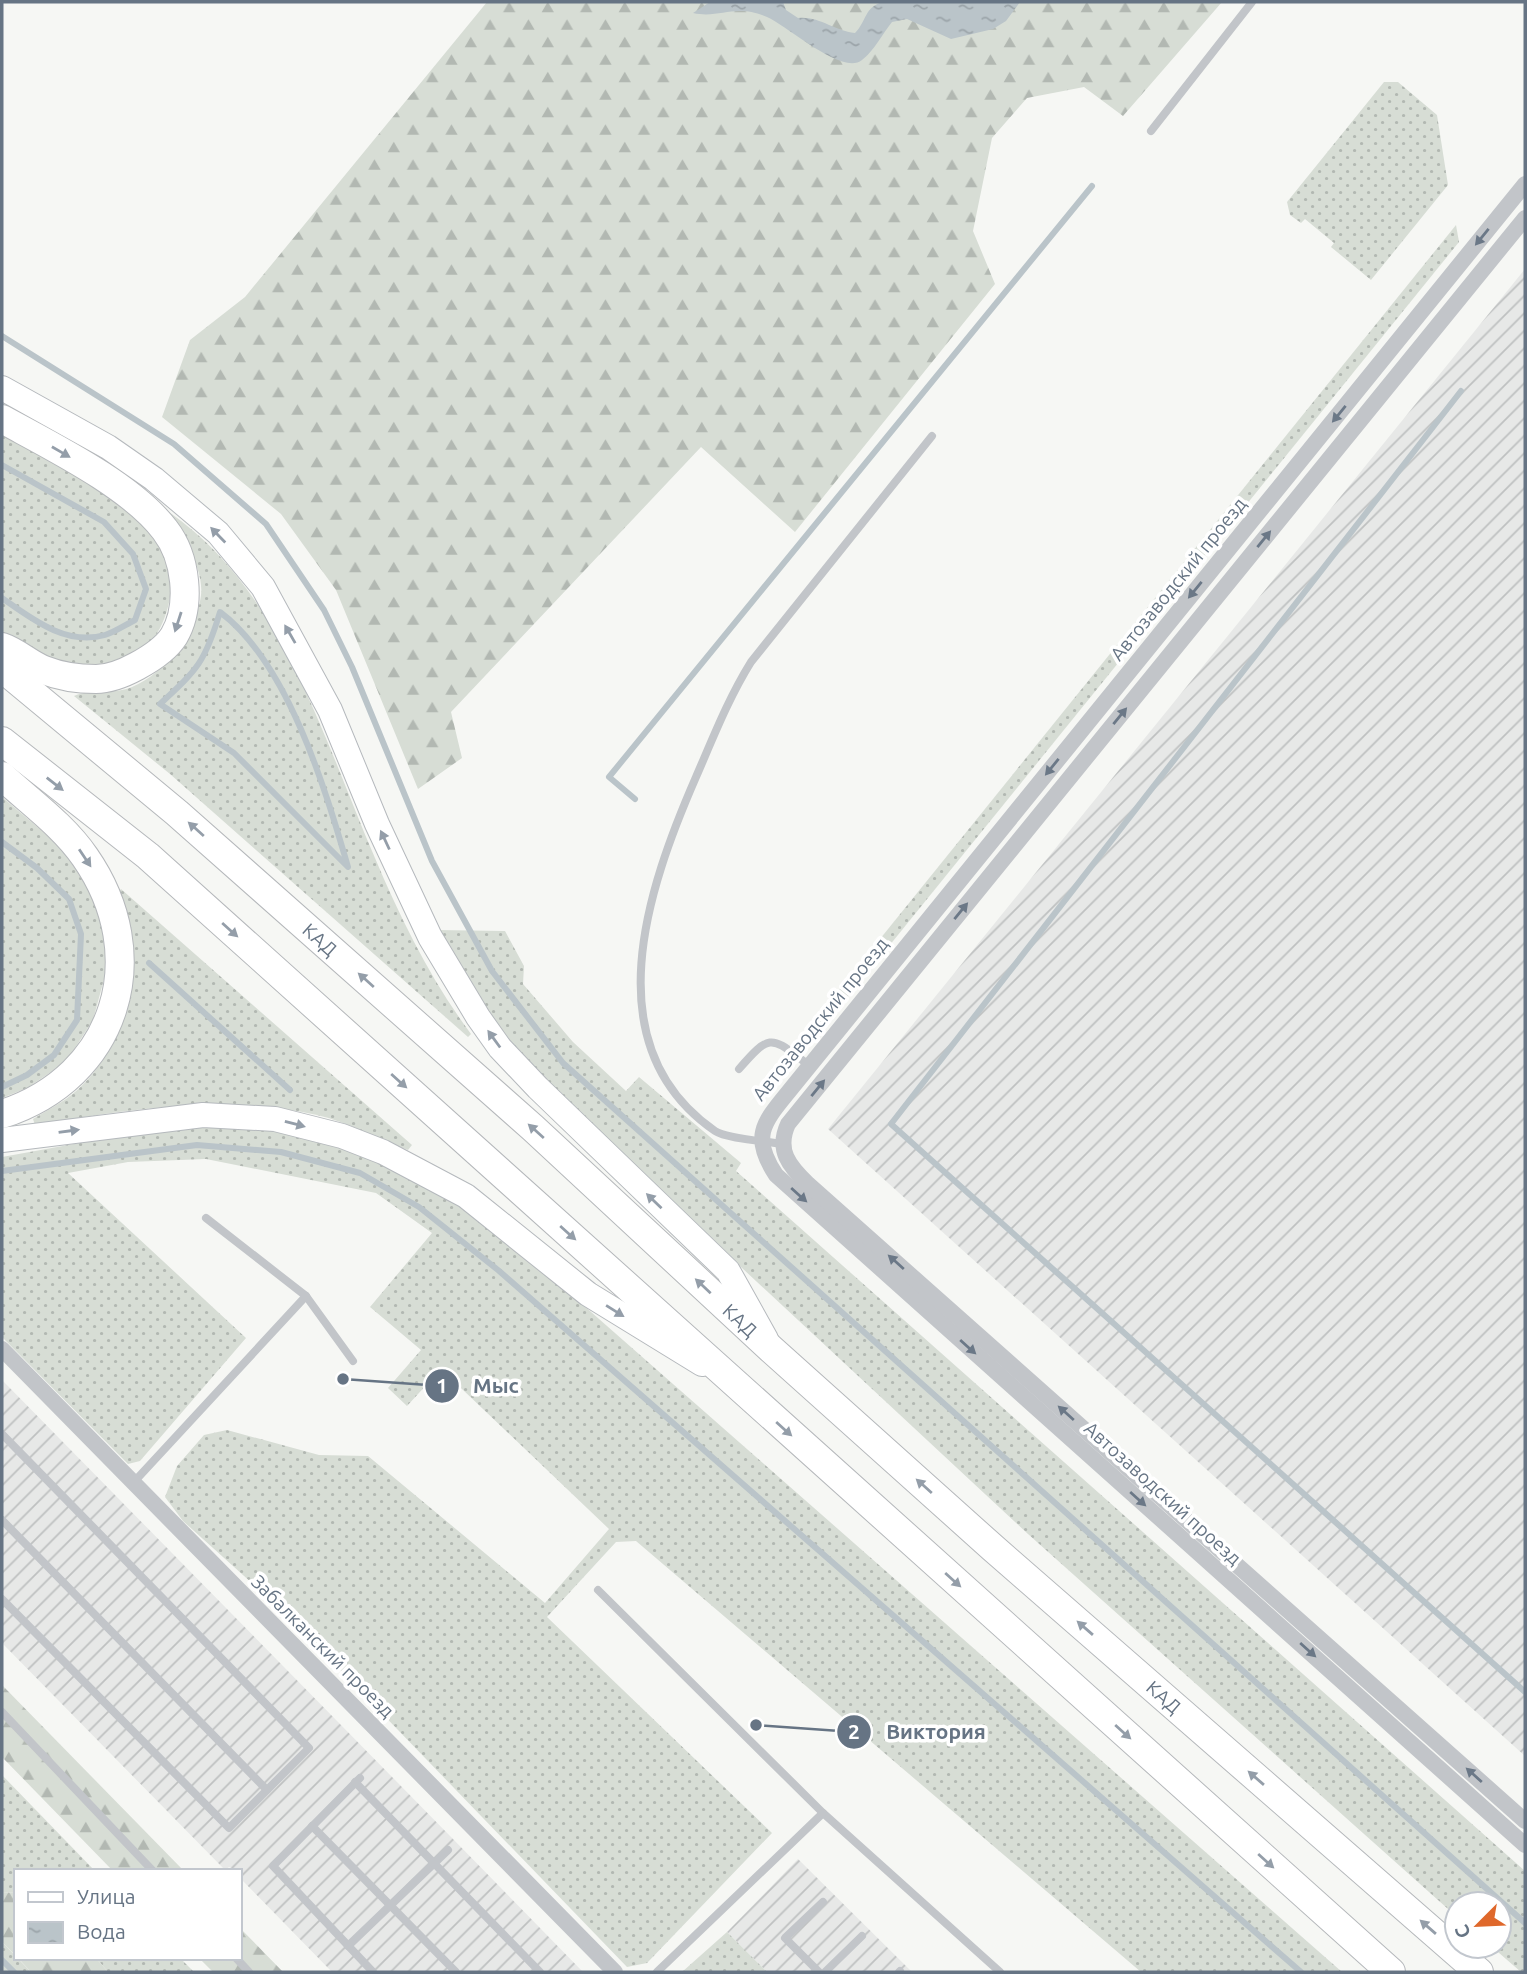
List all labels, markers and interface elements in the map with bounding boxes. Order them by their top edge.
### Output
one-way arrow [1476,228,1490,246]
one-way arrow [1332,405,1347,422]
one-way arrow [52,446,71,458]
street label: Автозаводский проезд [1106,493,1250,665]
one-way arrow [211,527,227,544]
one-way arrow [1256,531,1271,548]
one-way arrow [1188,581,1203,599]
one-way arrow [172,612,183,633]
one-way arrow [284,624,296,644]
one-way arrow [1113,707,1128,725]
one-way arrow [1045,758,1060,775]
one-way arrow [46,776,64,791]
one-way arrow [187,822,204,837]
one-way arrow [379,830,390,851]
one-way arrow [78,848,91,868]
one-way arrow [953,903,968,920]
street label: КАД [298,919,341,960]
one-way arrow [221,922,238,937]
street label: Автозаводский проезд [748,933,892,1105]
one-way arrow [357,972,375,988]
one-way arrow [488,1030,502,1048]
one-way arrow [390,1073,408,1089]
one-way arrow [810,1079,825,1097]
one-way arrow [284,1119,306,1130]
one-way arrow [527,1123,545,1139]
one-way arrow [58,1125,80,1136]
one-way arrow [790,1187,808,1203]
one-way arrow [646,1192,663,1209]
one-way arrow [560,1225,577,1241]
one-way arrow [887,1254,905,1270]
one-way arrow [695,1278,712,1294]
street label: КАД [718,1299,761,1341]
one-way arrow [605,1304,624,1317]
one-way arrow [960,1339,977,1354]
callout: Мыс [424,1365,533,1407]
text: 1 [436,1373,448,1397]
text: Мыс [473,1373,519,1397]
one-way arrow [1057,1405,1075,1421]
street label: Автозаводский проезд [1080,1417,1246,1569]
one-way arrow [775,1420,792,1436]
one-way arrow [915,1478,933,1494]
one-way arrow [1129,1490,1146,1506]
street label: Забалканский проезд [247,1570,399,1722]
one-way arrow [944,1572,961,1588]
one-way arrow [1076,1620,1094,1636]
one-way arrow [1299,1642,1316,1657]
street label: КАД [1142,1676,1185,1718]
callout: Виктория [837,1711,999,1753]
text: 2 [848,1719,860,1743]
text: Виктория [886,1719,986,1743]
one-way arrow [1114,1724,1131,1739]
one-way arrow [1465,1767,1483,1783]
one-way arrow [1247,1770,1265,1786]
one-way arrow [1258,1853,1275,1868]
legend [14,1869,242,1960]
text: Улица [77,1884,135,1908]
north arrow [1443,1890,1513,1960]
text: Вода [77,1919,126,1943]
one-way arrow [1419,1920,1436,1935]
text: С [1450,1922,1475,1942]

